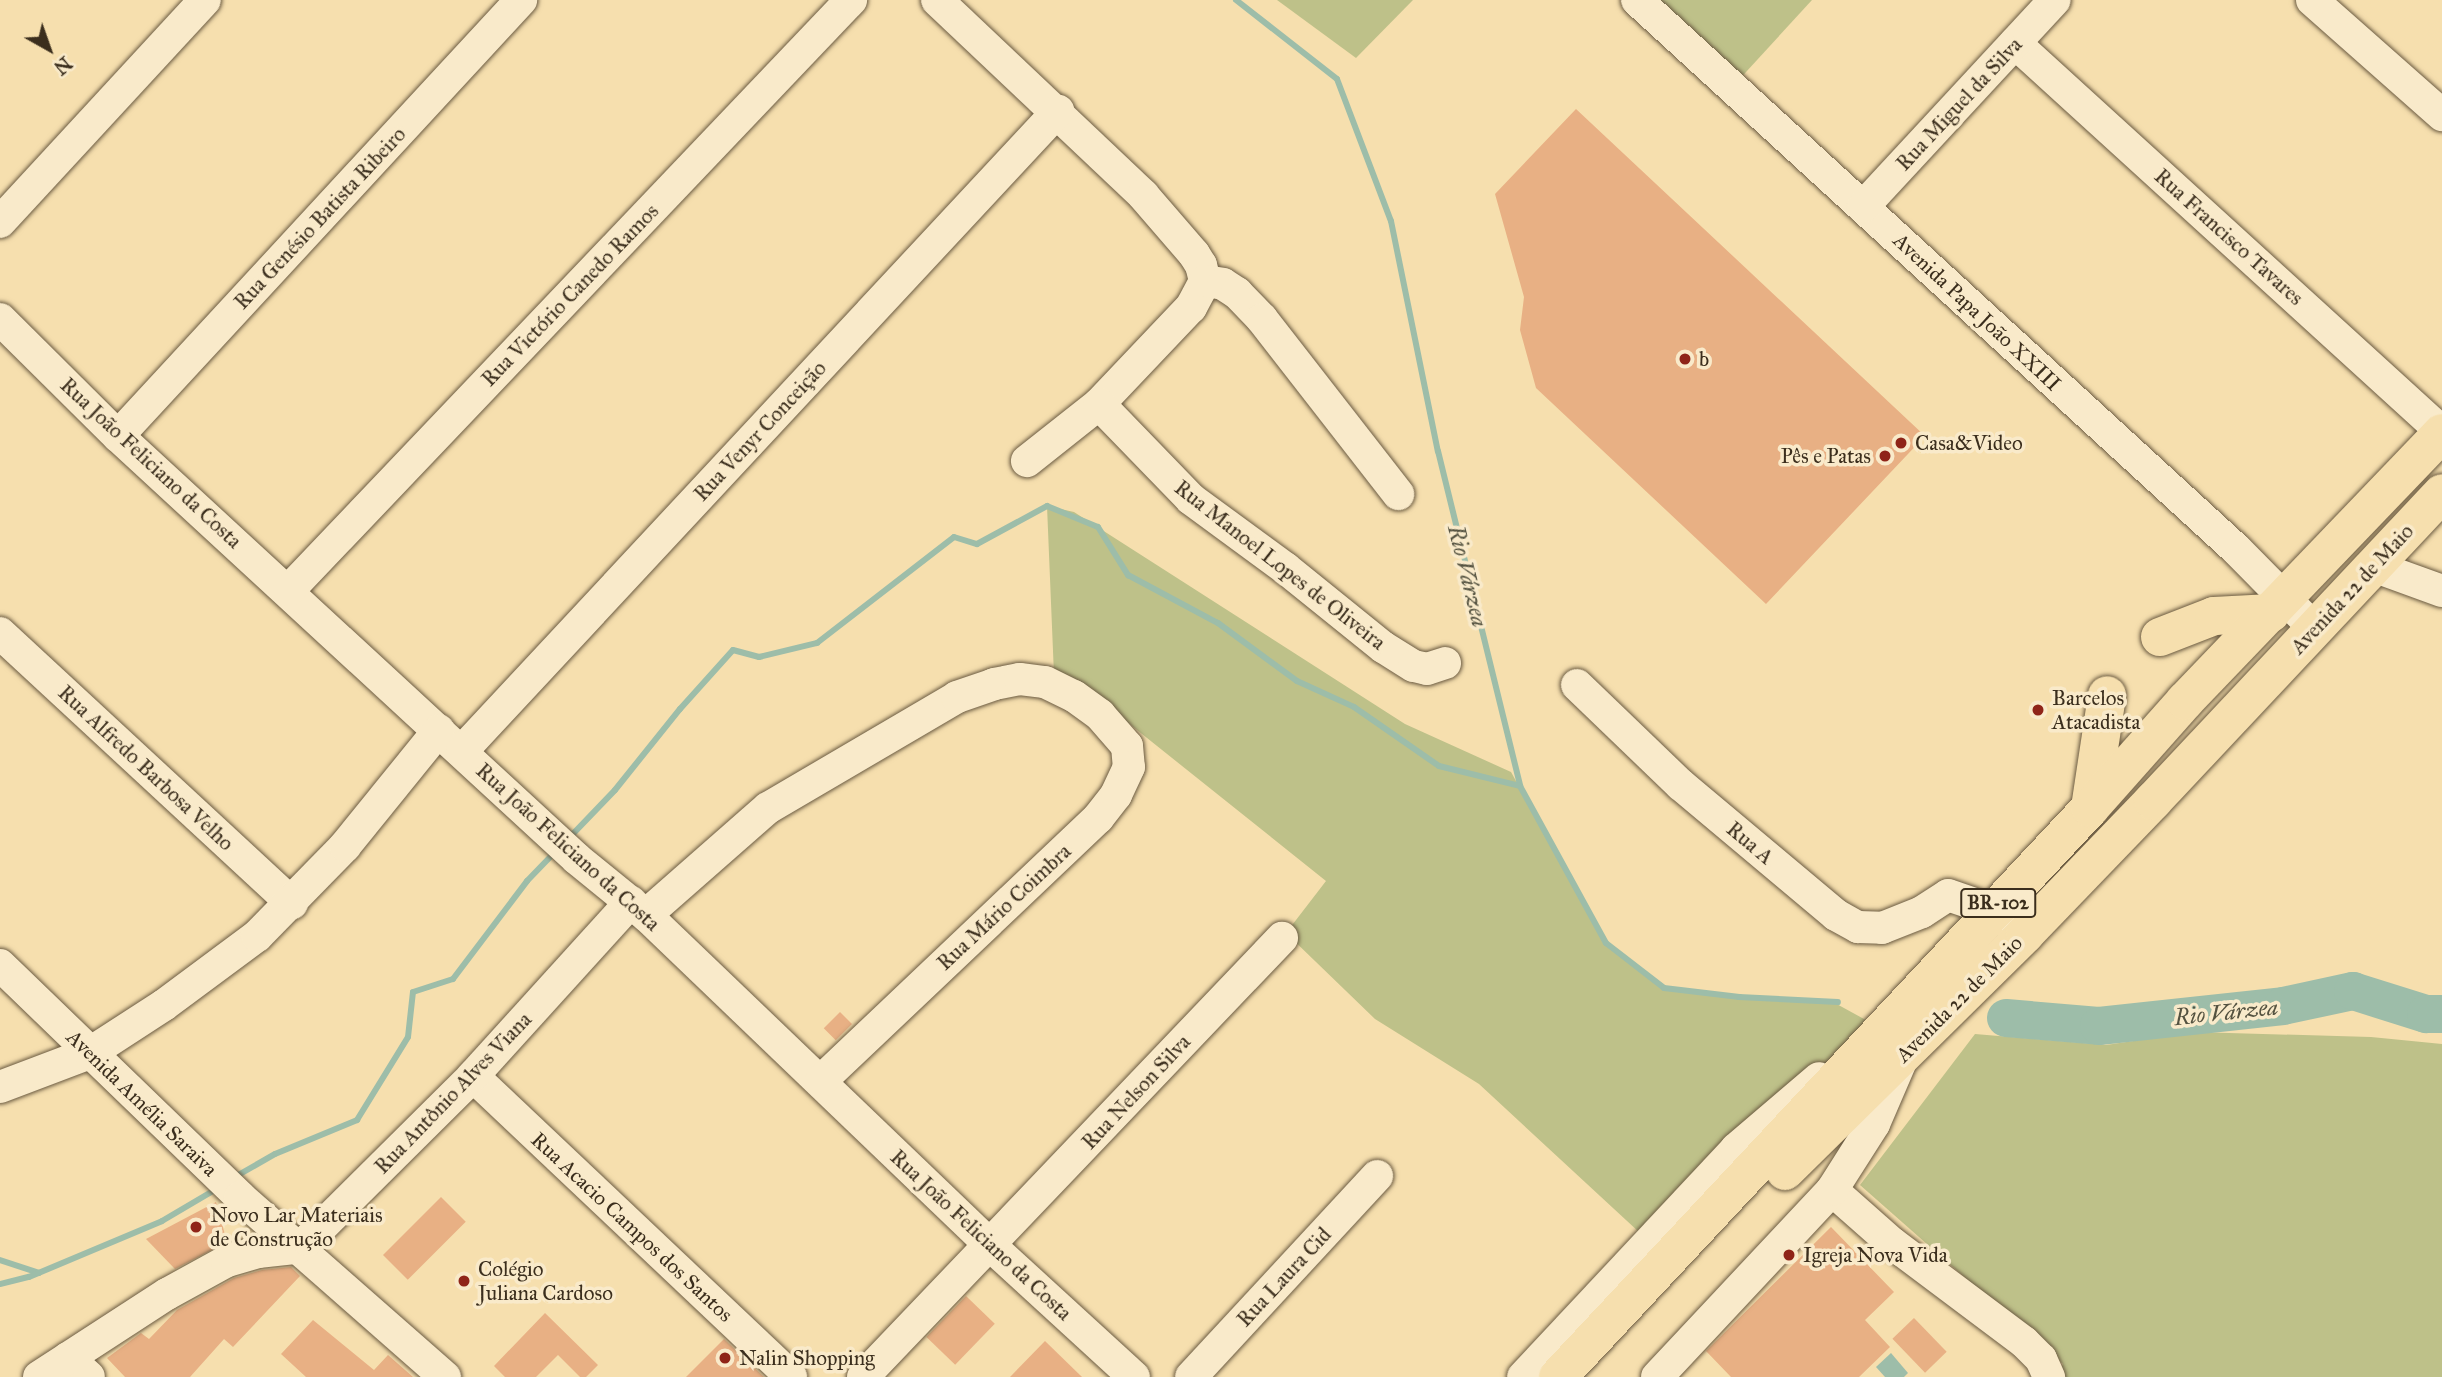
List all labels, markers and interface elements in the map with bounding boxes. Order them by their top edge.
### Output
north arrow [14,14,84,84]
street label: Rua Miguel da Silva [1891,32,2027,176]
text: N [49,51,76,79]
street label: Rua Genésio Batista Ribeiro [229,122,411,314]
street label: Rua Francisco Tavares [2149,163,2309,311]
street label: Rua Victório Canedo Ramos [476,199,664,391]
street label: Avenida Papa João XXIII [1888,228,2066,396]
place label: b [1699,346,1709,372]
marker: b [1677,351,1693,367]
street label: Rua Venyr Conceição [689,356,831,506]
street label: Rua João Feliciano da Costa [55,372,247,554]
place label: Casa&Video [1915,430,2023,456]
marker: Casa&Video [1893,435,1909,451]
place label: Pês e Patas [1781,443,1871,469]
marker: Pês e Patas [1877,448,1893,464]
street label: Rua Manoel Lopes de Oliveira [1170,475,1390,655]
street label: Avenida 22 de Maio [2285,519,2419,659]
water label: Rio Várzea [1442,522,1494,630]
street label: Rua Alfredo Barbosa Velho [53,680,239,856]
place label: Barcelos Atacadista [2052,685,2140,735]
marker: Barcelos Atacadista [2030,702,2046,718]
street label: Rua João Feliciano da Costa [471,758,665,936]
street label: Rua A [1721,816,1779,870]
street label: Rua Mário Coimbra [932,839,1076,975]
road number: BR-102 [1960,888,2036,918]
street label: Avenida 22 de Maio [1890,930,2028,1068]
water label: Rio Várzea [2173,993,2279,1031]
street label: Rua Antônio Alves Viana [369,1007,537,1179]
street label: Avenida Amélia Saraiva [61,1024,223,1182]
street label: Rua Nelson Silva [1076,1029,1196,1155]
street label: Rua Acacio Campos dos Santos [526,1127,738,1327]
street label: Rua João Feliciano da Costa [885,1144,1077,1326]
place label: Novo Lar Materiais de Construção [210,1202,383,1252]
marker: Novo Lar Materiais de Construção [188,1219,204,1235]
street label: Rua Laura Cid [1232,1222,1336,1332]
place label: Igreja Nova Vida [1803,1242,1948,1268]
marker: Igreja Nova Vida [1781,1247,1797,1263]
place label: Colégio Juliana Cardoso [478,1256,613,1306]
marker: Colégio Juliana Cardoso [456,1273,472,1289]
place label: Nalin Shopping [739,1345,875,1371]
marker: Nalin Shopping [717,1350,733,1366]

